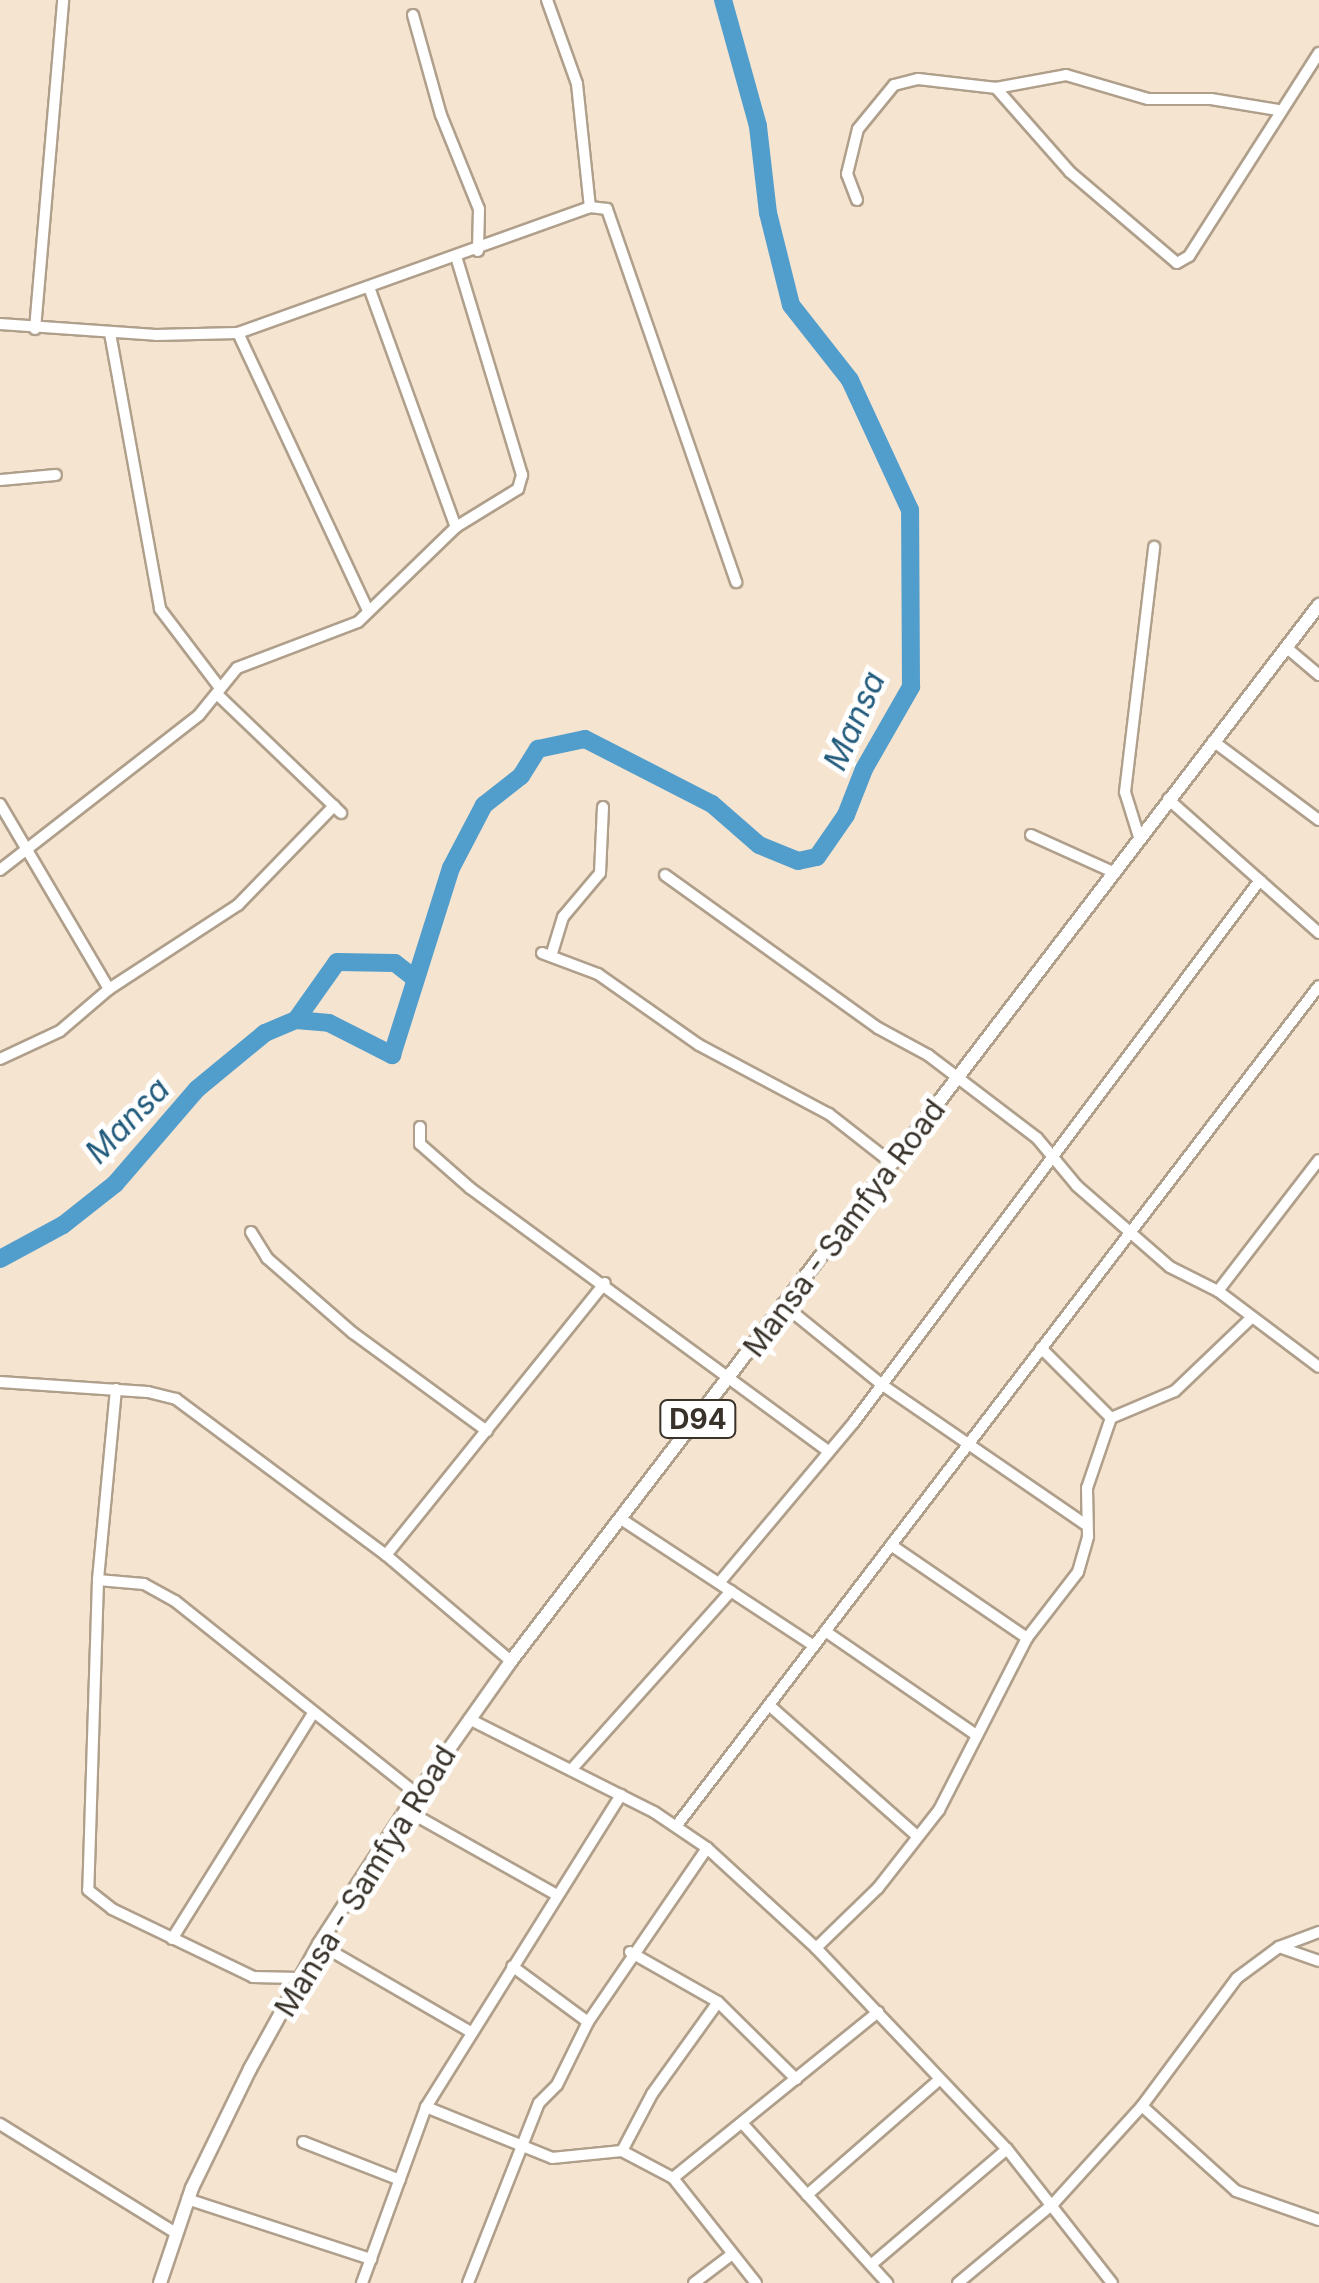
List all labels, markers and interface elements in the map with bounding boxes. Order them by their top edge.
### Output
water label: Mansa [816,666,894,776]
water label: Mansa [78,1070,178,1172]
street label: Mansa - Samfya Road [735,1092,953,1364]
road number: D94 [658,1396,738,1442]
street label: Mansa - Samfya Road [267,1739,463,2023]

